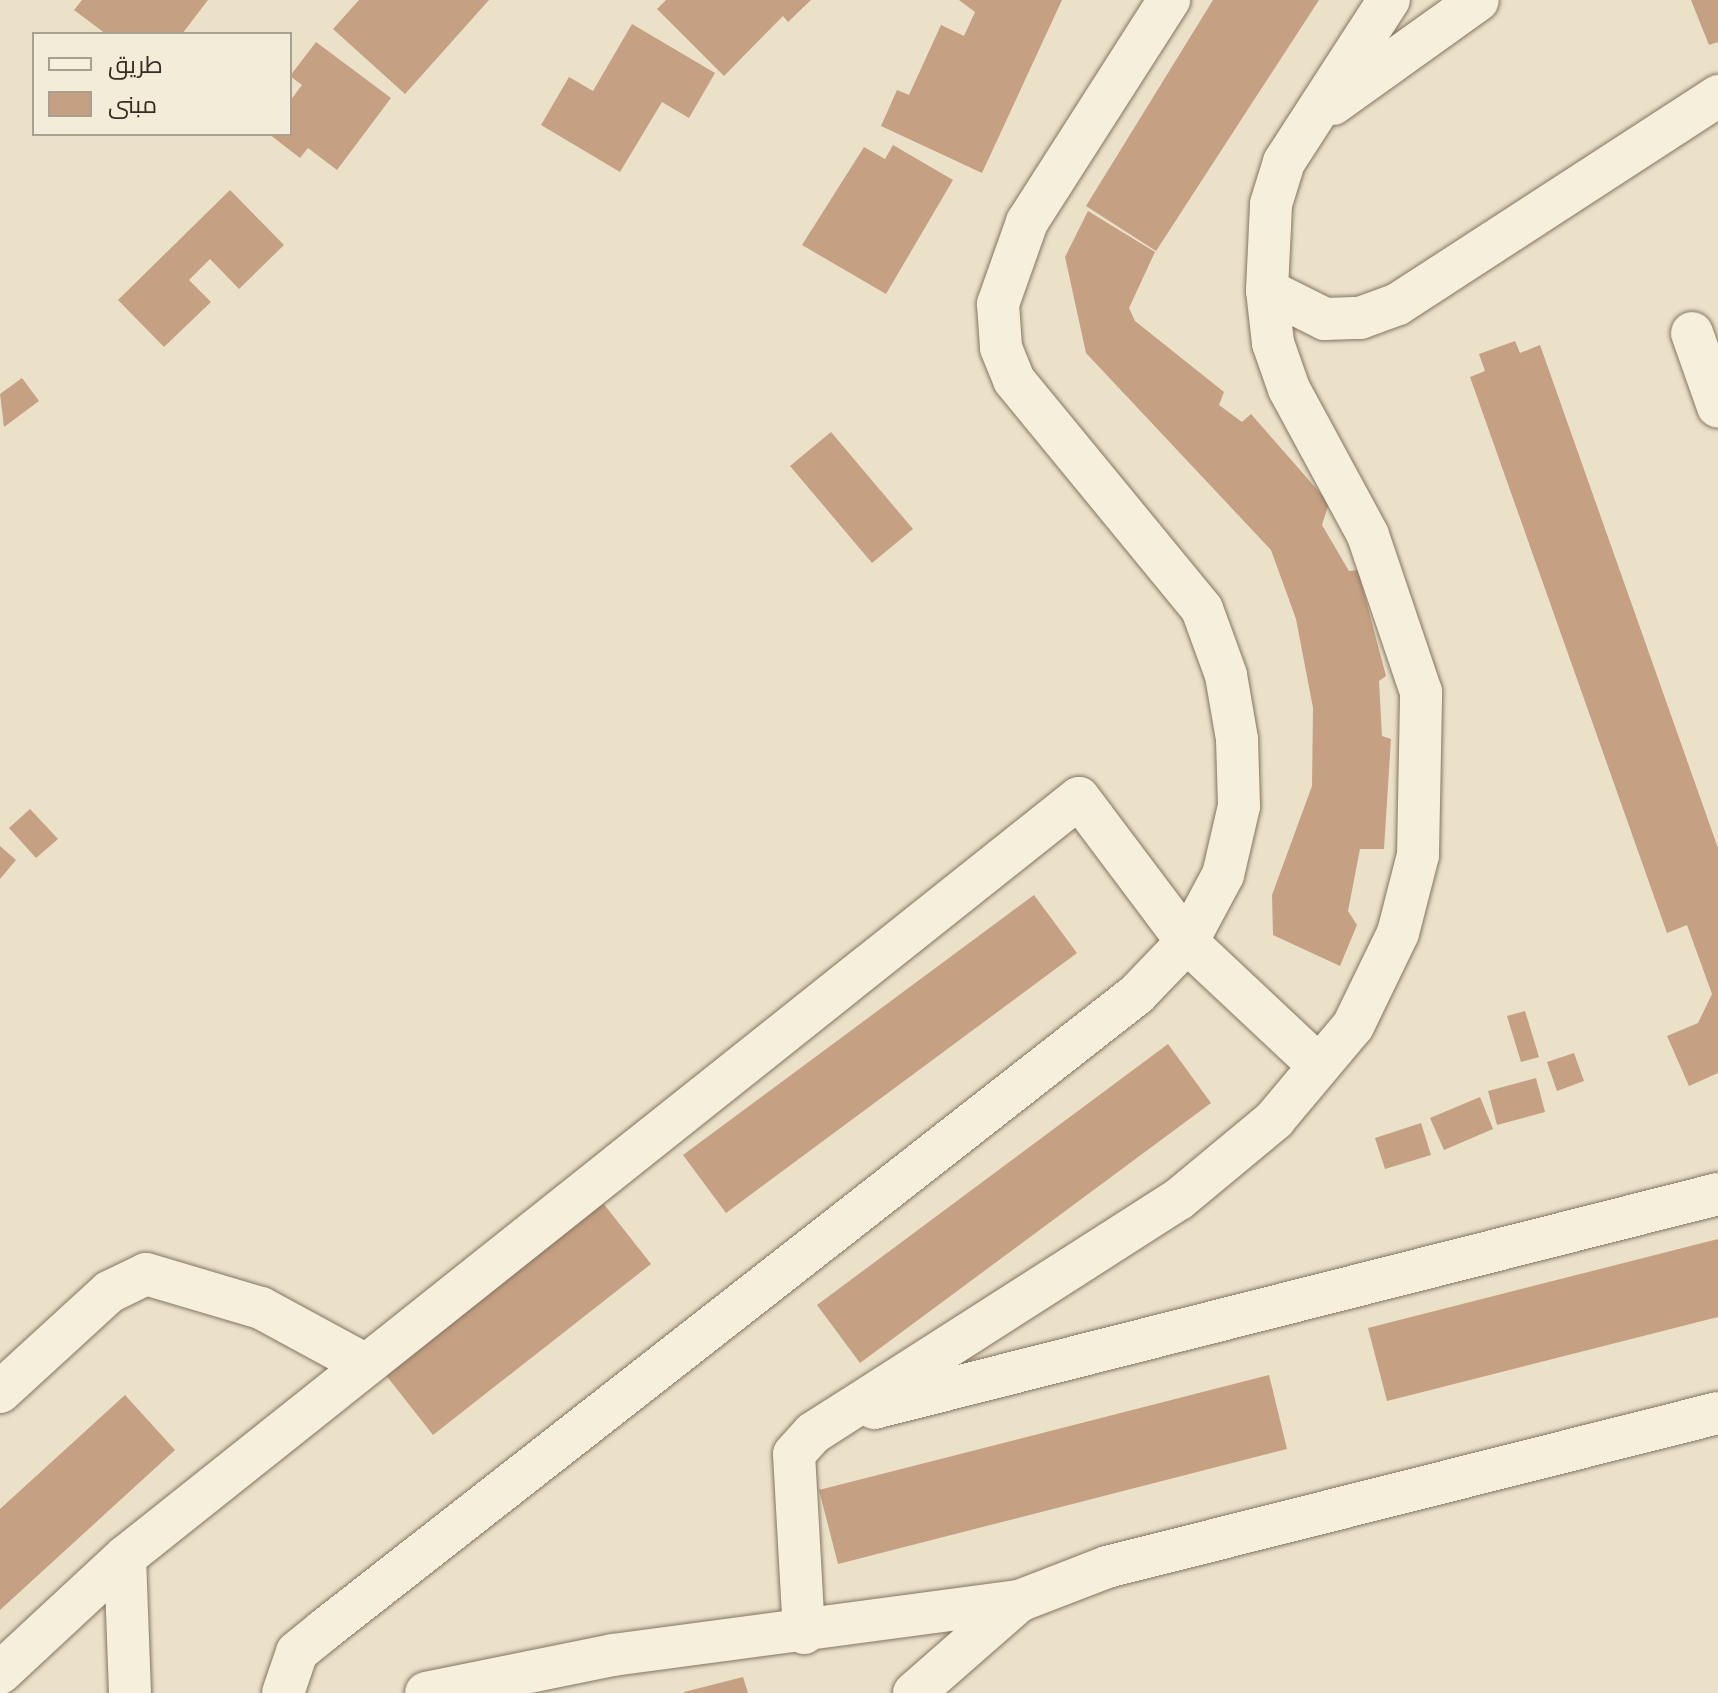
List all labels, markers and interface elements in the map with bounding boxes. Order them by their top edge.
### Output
legend [32,32,292,136]
text: طريق [108,48,163,81]
text: مبنى [108,88,157,121]

